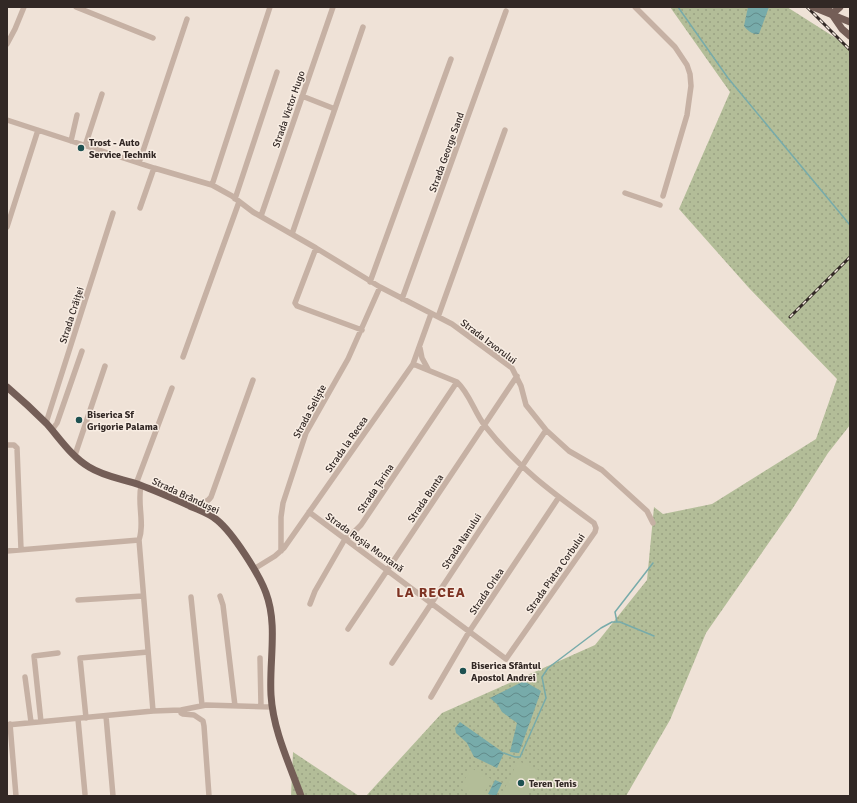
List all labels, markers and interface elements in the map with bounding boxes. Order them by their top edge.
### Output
street label: Strada Victor Hugo [270,69,308,149]
street label: Strada George Sand [427,111,467,194]
place label: Trost - Auto Service Technik [89,137,157,161]
marker: Trost - Auto Service Technik [76,143,86,153]
street label: Strada Crăiței [57,285,87,345]
street label: Strada Izvorului [458,317,519,367]
street label: Strada Seliște [291,383,329,440]
place label: Biserica Sf Grigorie Palama [87,409,158,433]
street label: Strada la Recea [323,414,371,475]
marker: Biserica Sf Grigorie Palama [74,415,84,425]
street label: Strada Țarina [355,462,397,515]
street label: Strada Bunta [405,472,446,525]
street label: Strada Brândușei [150,475,221,517]
street label: Strada Roșia Montană [323,510,406,575]
street label: Strada Nanului [439,511,484,572]
street label: Strada Piatra Corbului [524,531,588,616]
street label: Strada Orlea [467,566,507,617]
district label: LA RECEA [396,584,466,601]
place label: Biserica Sfântul Apostol Andrei [471,660,541,684]
marker: Biserica Sfântul Apostol Andrei [458,666,468,676]
marker: Teren Tenis [516,778,526,788]
place label: Teren Tenis [529,778,577,790]

